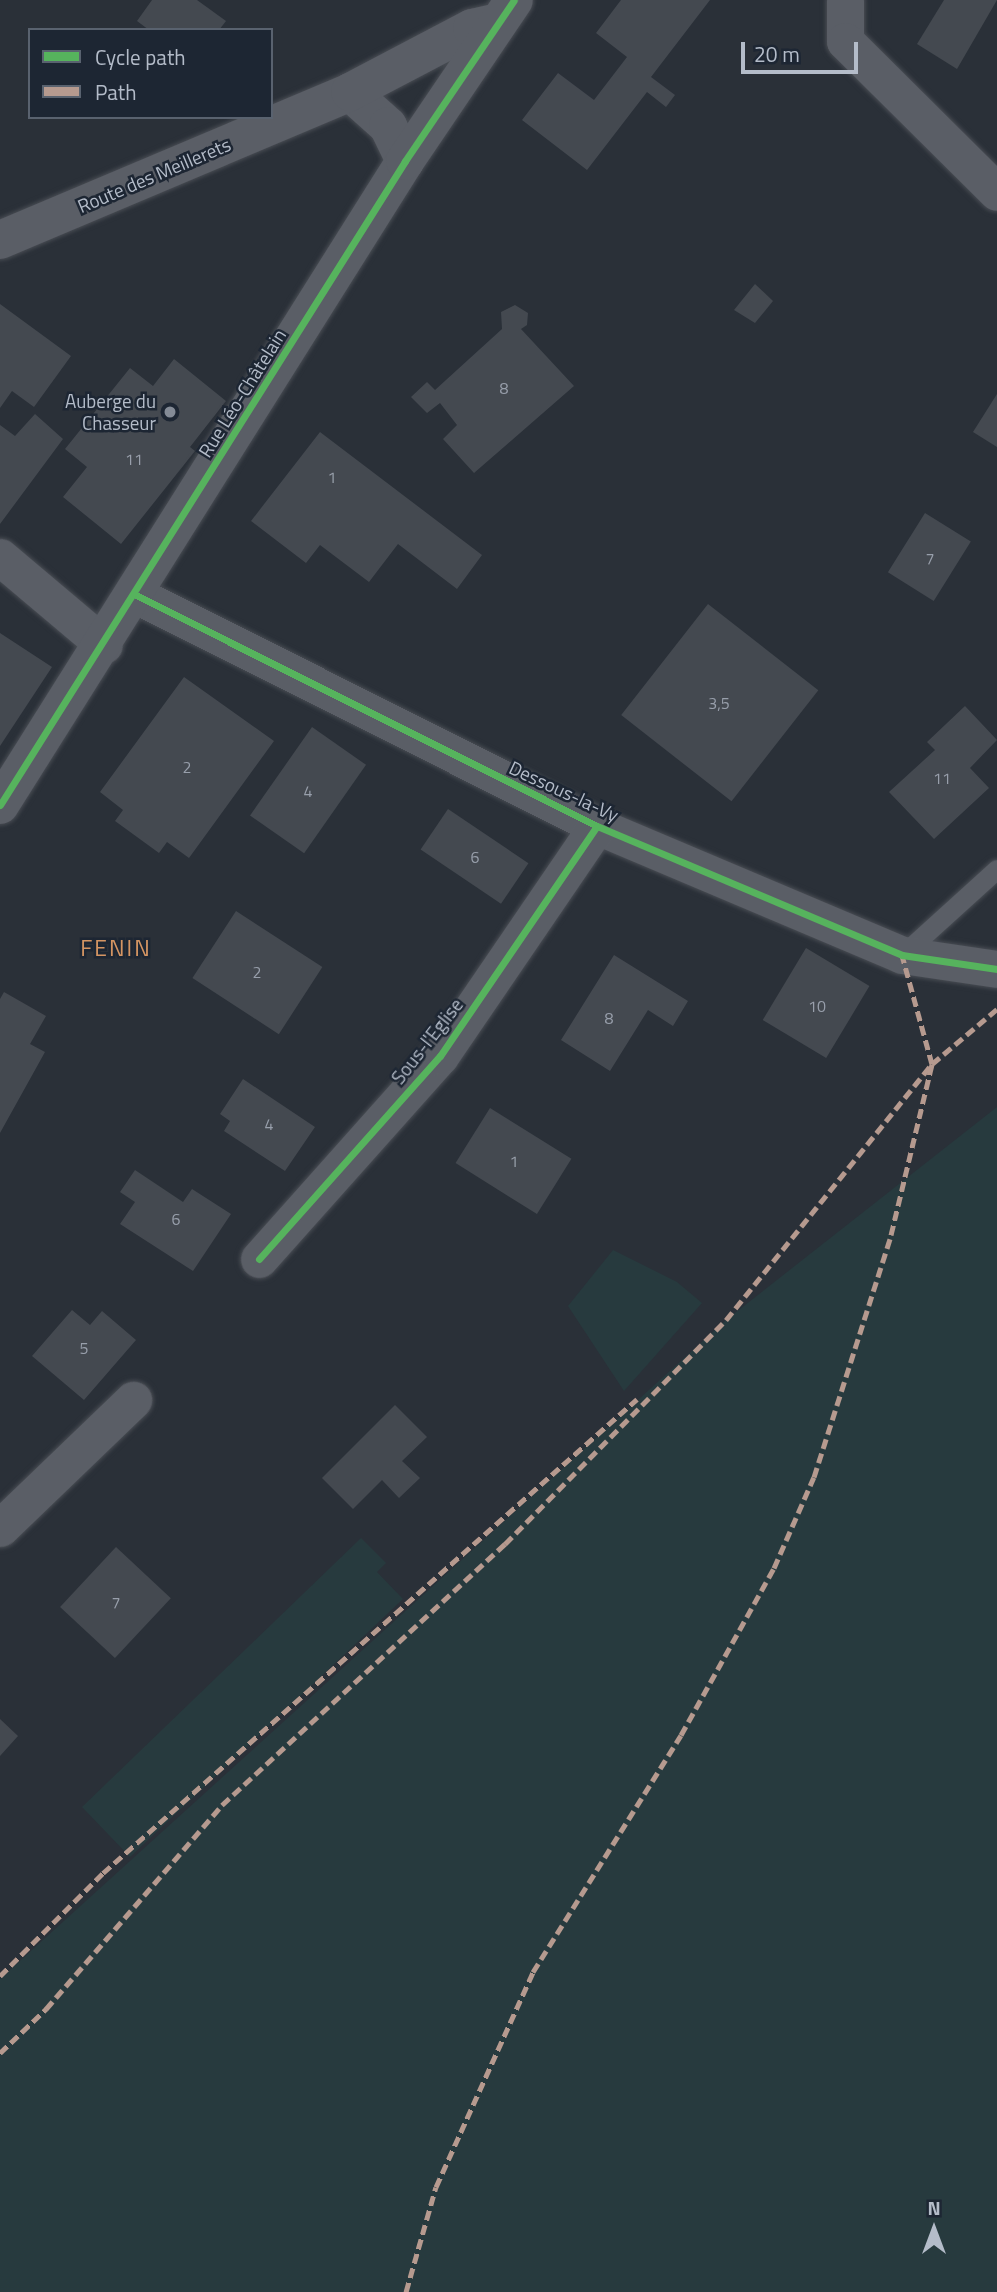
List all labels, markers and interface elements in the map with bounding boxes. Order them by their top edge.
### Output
legend [28,28,273,119]
scale bar [745,28,862,72]
text: 20 m [754,38,800,70]
text: Cycle path [95,41,186,73]
text: Path [95,76,137,108]
street label: Route des Meillerets [74,132,234,218]
street label: Rue Léo-Châtelain [193,325,291,461]
house number: 8 [500,378,508,398]
place label: Auberge du Chasseur [65,390,156,434]
marker: Auberge du Chasseur [162,404,178,420]
house number: 11 [125,449,143,469]
house number: 1 [328,467,336,487]
house number: 7 [926,548,934,568]
house number: 3,5 [708,693,730,713]
street label: Dessous-la-Vy [506,756,622,826]
house number: 2 [183,757,191,777]
house number: 11 [933,768,951,788]
house number: 4 [304,781,312,801]
house number: 6 [471,847,479,867]
district label: FENIN [81,934,151,962]
house number: 2 [253,962,261,982]
street label: Sous-l'Eglise [386,994,468,1088]
house number: 10 [808,996,826,1016]
house number: 8 [605,1008,613,1028]
house number: 4 [265,1114,273,1134]
house number: 1 [510,1151,518,1171]
house number: 6 [172,1209,180,1229]
house number: 5 [80,1338,88,1358]
house number: 7 [112,1592,120,1612]
text: N [927,2193,941,2222]
north arrow [899,2194,969,2264]

